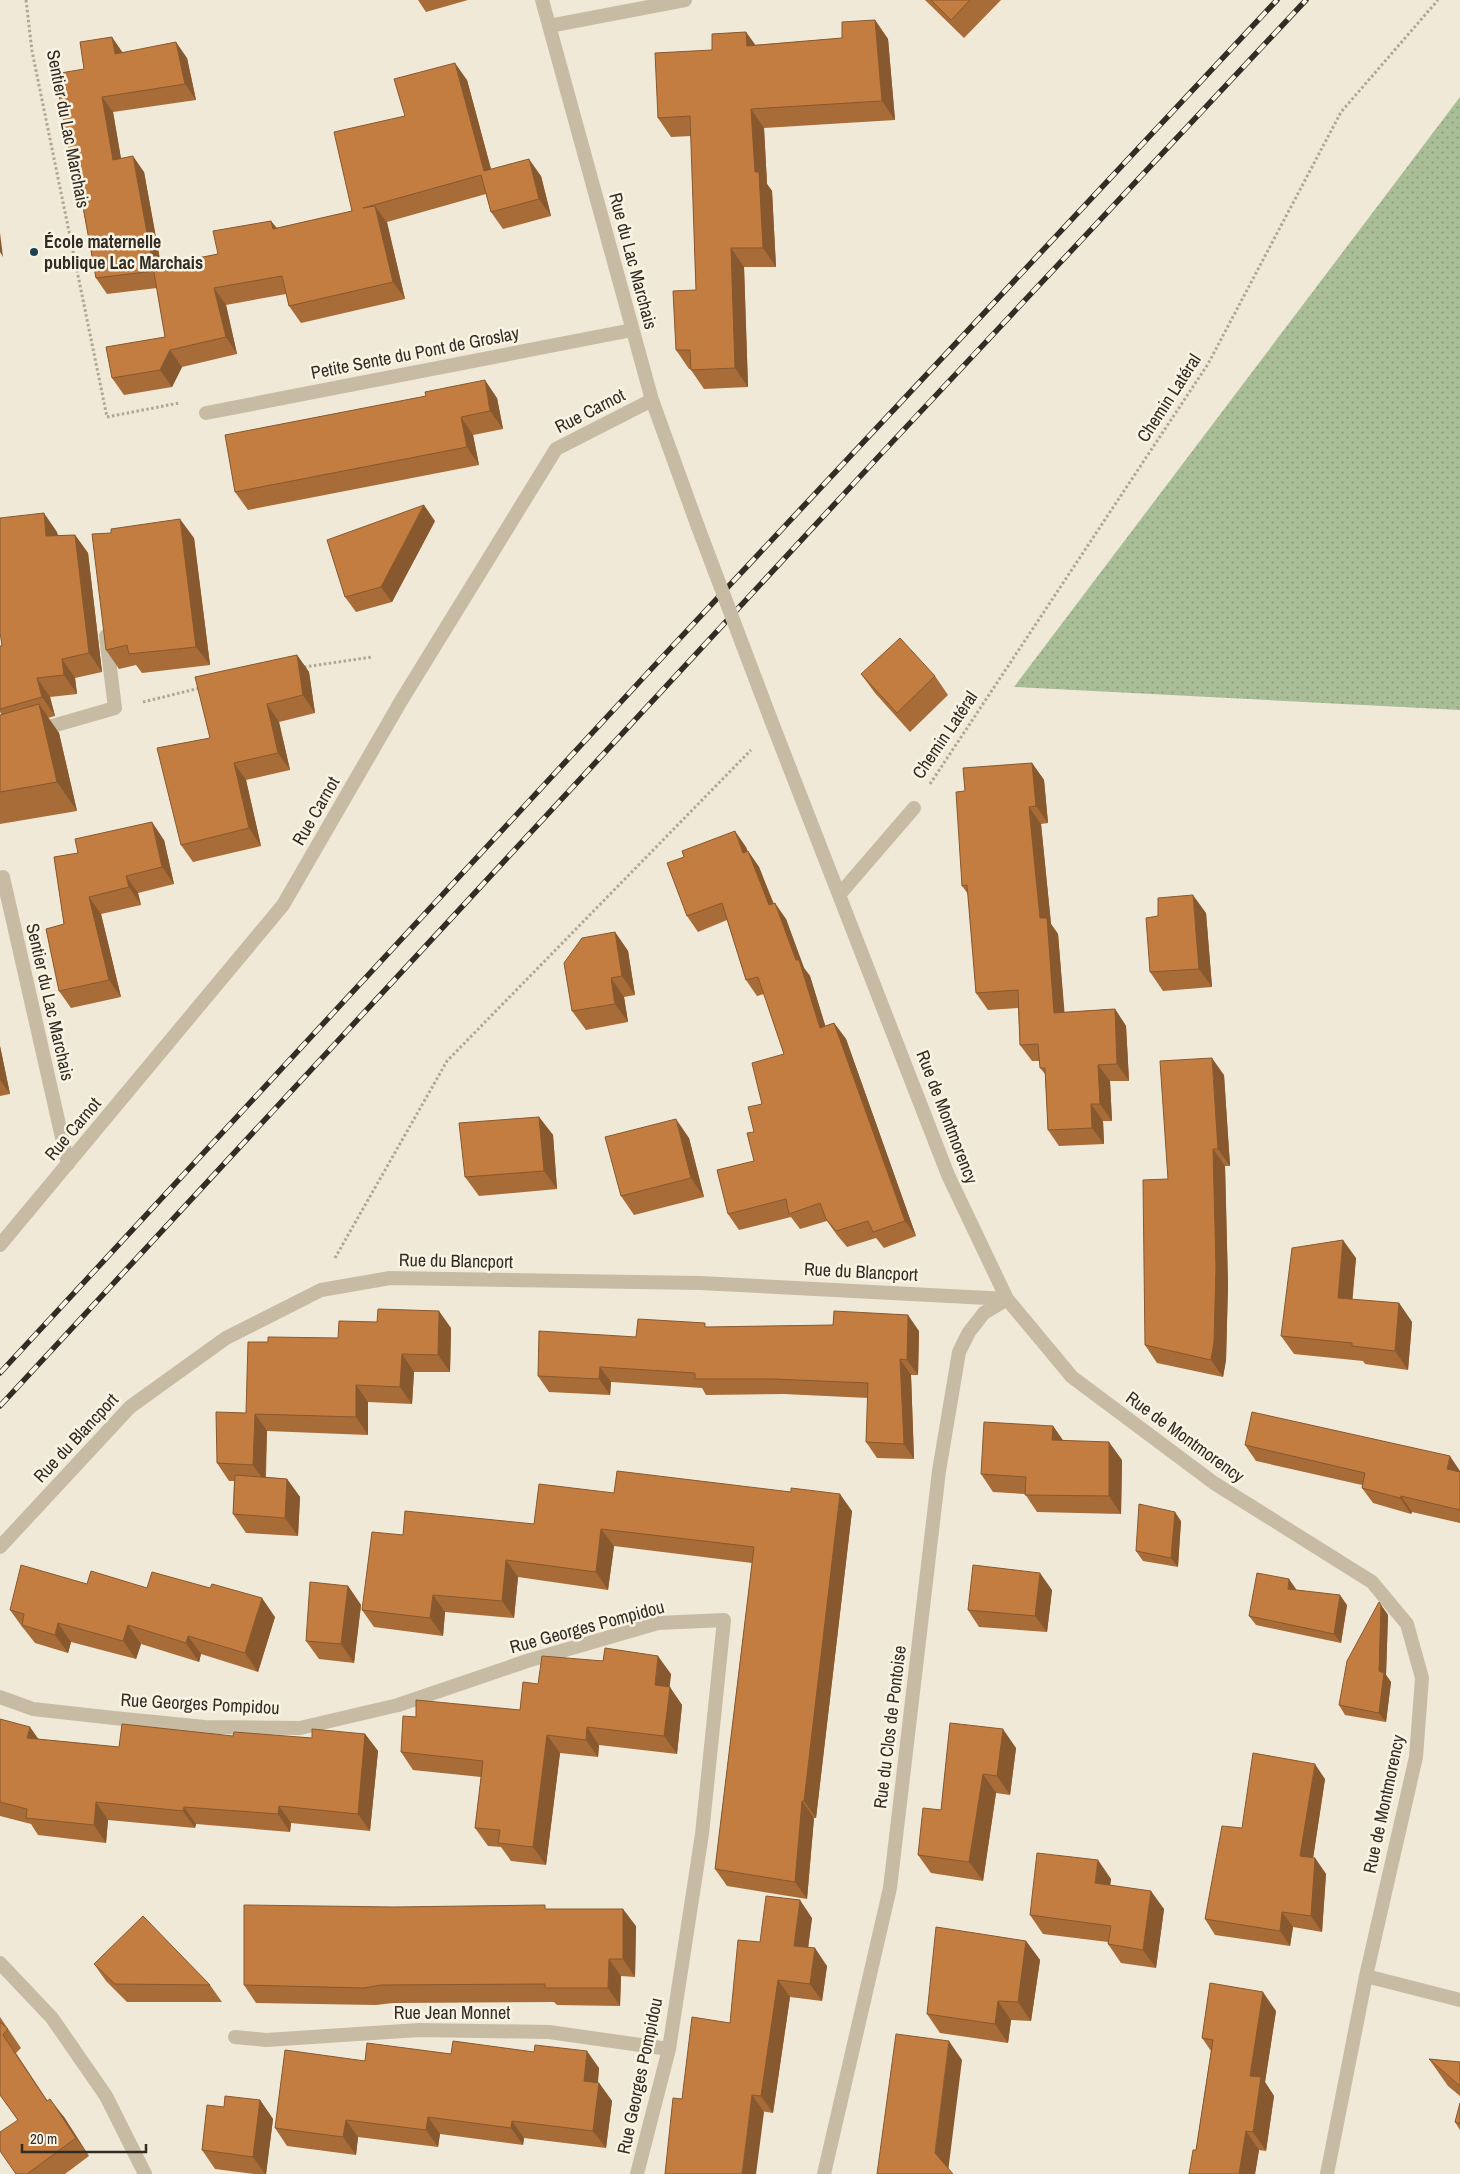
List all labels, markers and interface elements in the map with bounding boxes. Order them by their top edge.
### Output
street label: Sentier du Lac Marchais [41,48,96,210]
street label: Rue du Lac Marchais [603,190,664,332]
place label: École maternelle publique Lac Marchais [44,229,203,275]
marker: École maternelle publique Lac Marchais [28,246,40,258]
street label: Petite Sente du Pont de Groslay [309,320,522,385]
street label: Chemin Latéral [1131,349,1207,447]
street label: Rue Carnot [550,382,629,439]
street label: Chemin Latéral [906,686,983,784]
street label: Rue Carnot [286,772,345,850]
street label: Sentier du Lac Marchais [20,921,81,1083]
street label: Rue de Montmorency [911,1046,985,1188]
street label: Rue Carnot [39,1092,106,1166]
street label: Rue du Blancport [399,1247,513,1274]
street label: Rue du Blancport [803,1256,919,1287]
street label: Rue de Montmorency [1121,1385,1250,1489]
street label: Rue du Blancport [28,1387,124,1488]
street label: Rue Georges Pompidou [507,1594,667,1659]
street label: Rue du Clos de Pontoise [867,1644,912,1810]
street label: Rue Georges Pompidou [120,1687,280,1720]
street label: Rue de Montmorency [1357,1732,1411,1876]
street label: Rue Georges Pompidou [611,1995,668,2156]
street label: Rue Jean Monnet [394,2000,510,2025]
scale bar [22,2122,146,2154]
text: 20 m [30,2128,57,2149]

